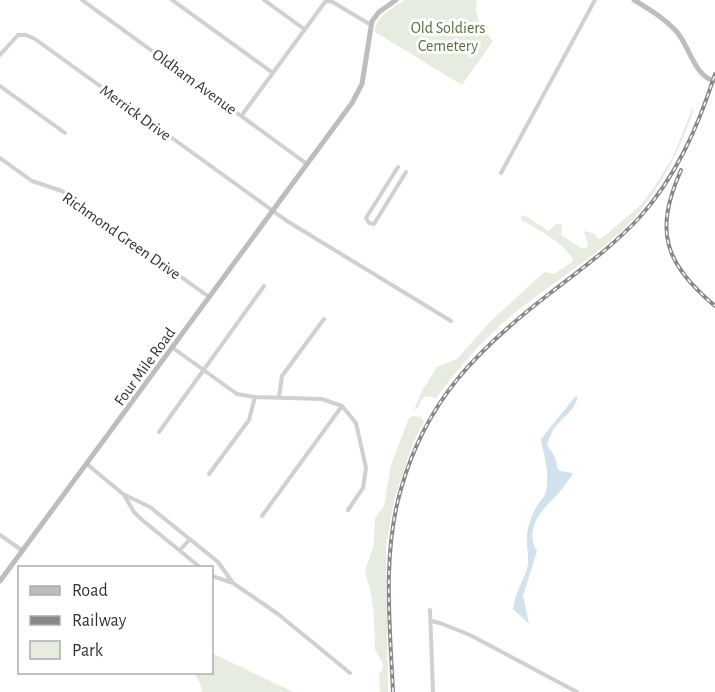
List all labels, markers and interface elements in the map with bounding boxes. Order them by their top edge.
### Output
park label: Old Soldiers Cemetery [411,20,485,55]
street label: Oldham Avenue [149,46,240,118]
street label: Merrick Drive [97,82,174,144]
street label: Richmond Green Drive [59,189,183,283]
street label: Four Mile Road [111,325,178,409]
legend [18,566,213,674]
text: Road [72,582,108,600]
text: Railway [72,612,127,630]
text: Park [72,642,104,660]

